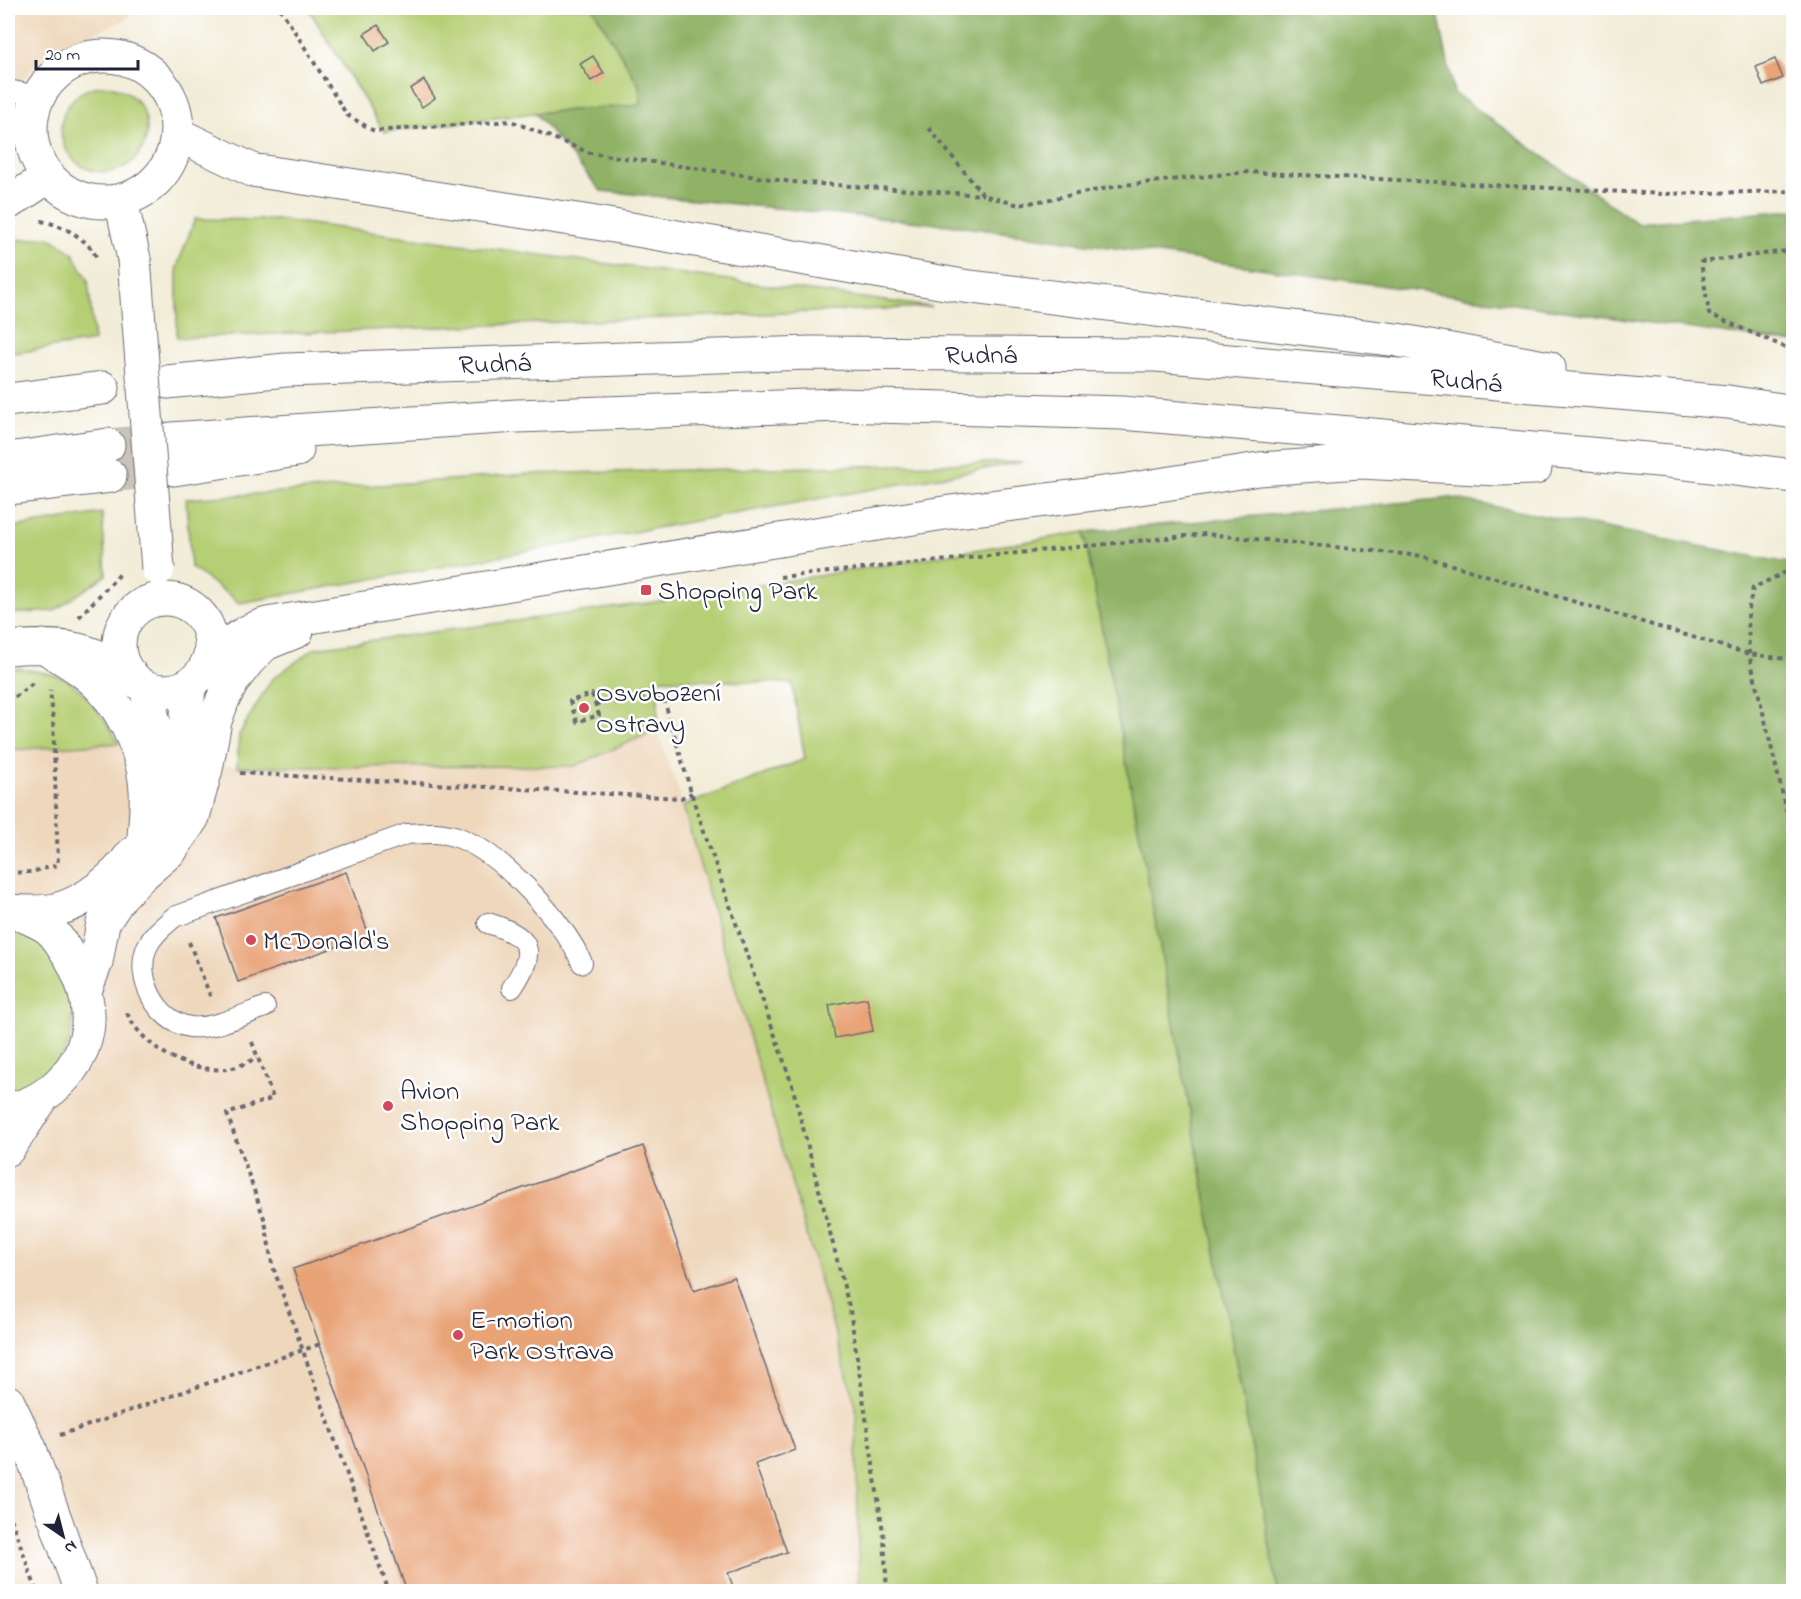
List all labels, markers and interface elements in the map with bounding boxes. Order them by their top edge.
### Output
scale bar [36,33,138,71]
text: 20 m [45,43,80,69]
street label: Rudná [945,337,1018,376]
street label: Rudná [458,345,532,386]
street label: Rudná [1428,360,1504,405]
place label: Shopping Park [658,573,818,612]
marker: Shopping Park [639,583,653,597]
place label: Osvobození Ostravy [596,675,721,745]
marker: Osvobození Ostravy [577,701,591,715]
place label: McDonald's [263,923,389,962]
marker: McDonald's [244,933,258,947]
place label: Avion Shopping Park [400,1073,560,1143]
marker: Avion Shopping Park [381,1099,395,1113]
place label: E-motion Park Ostrava [470,1302,614,1372]
marker: E-motion Park Ostrava [451,1328,465,1342]
north arrow [33,1506,93,1566]
text: N [59,1534,82,1560]

